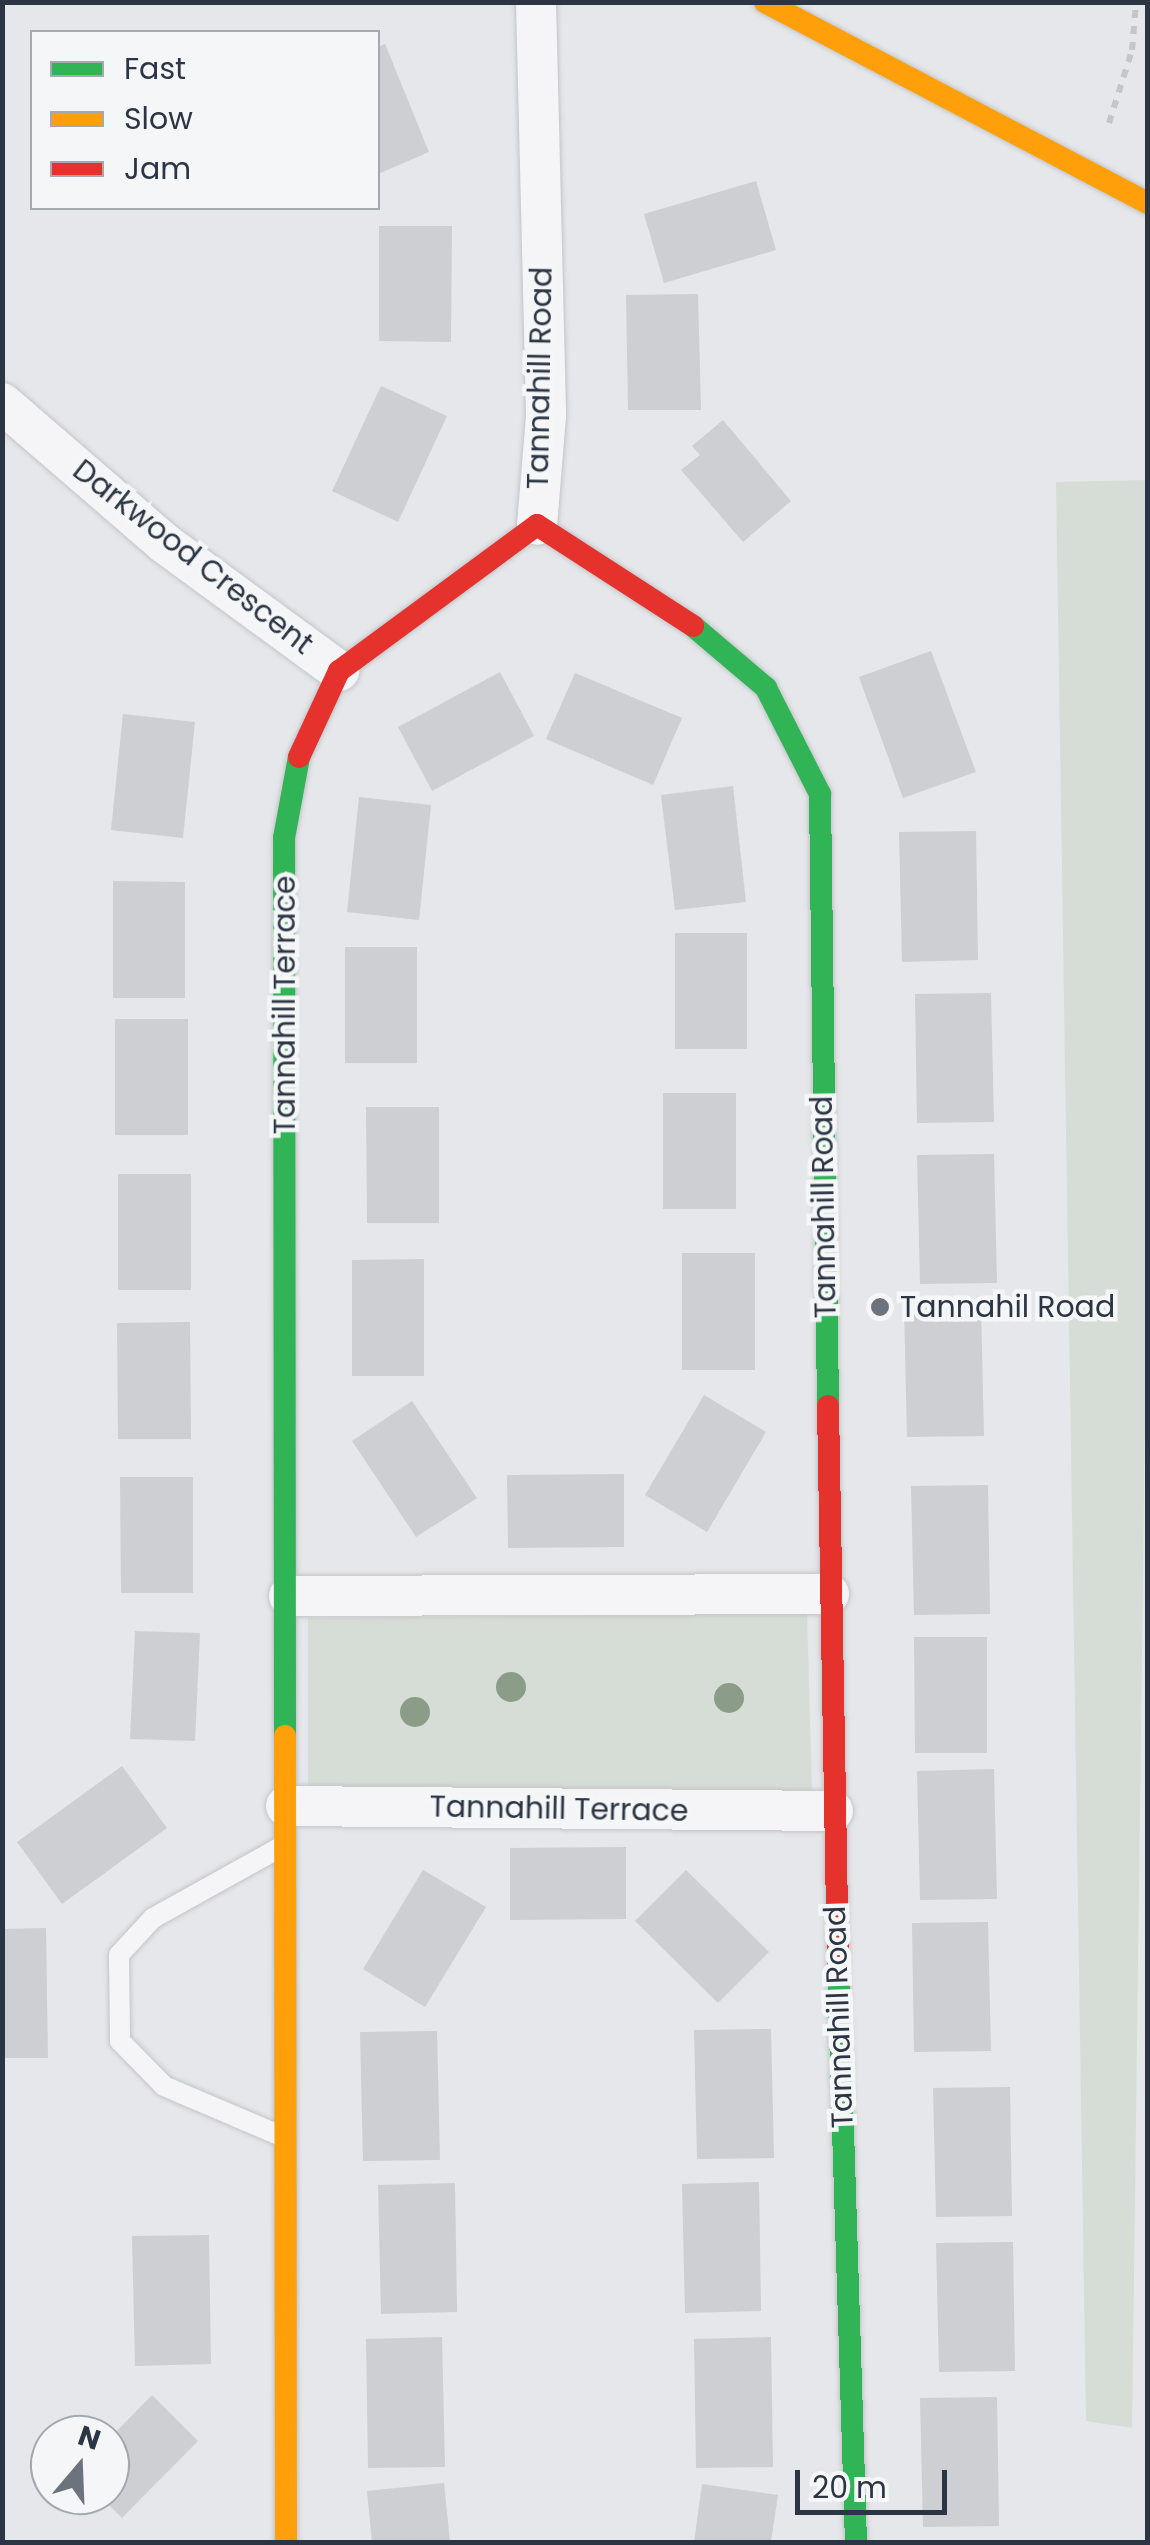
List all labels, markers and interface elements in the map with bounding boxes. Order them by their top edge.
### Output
legend [30,30,380,210]
text: Fast [124,47,186,90]
text: Slow [124,97,193,140]
text: Jam [124,147,191,190]
street label: Tannahill Road [520,266,560,490]
street label: Darkwood Crescent [66,452,320,662]
street label: Tannahill Terrace [267,876,303,1134]
street label: Tannahill Road [804,1095,844,1319]
place label: Tannahil Road [900,1289,1115,1325]
marker: Tannahil Road [869,1296,891,1318]
street label: Tannahill Terrace [429,1789,689,1829]
street label: Tannahill Road [817,1905,861,2129]
north arrow [30,2415,130,2515]
text: N [73,2416,106,2460]
scale bar [800,2450,952,2512]
text: 20 m [812,2466,887,2509]

